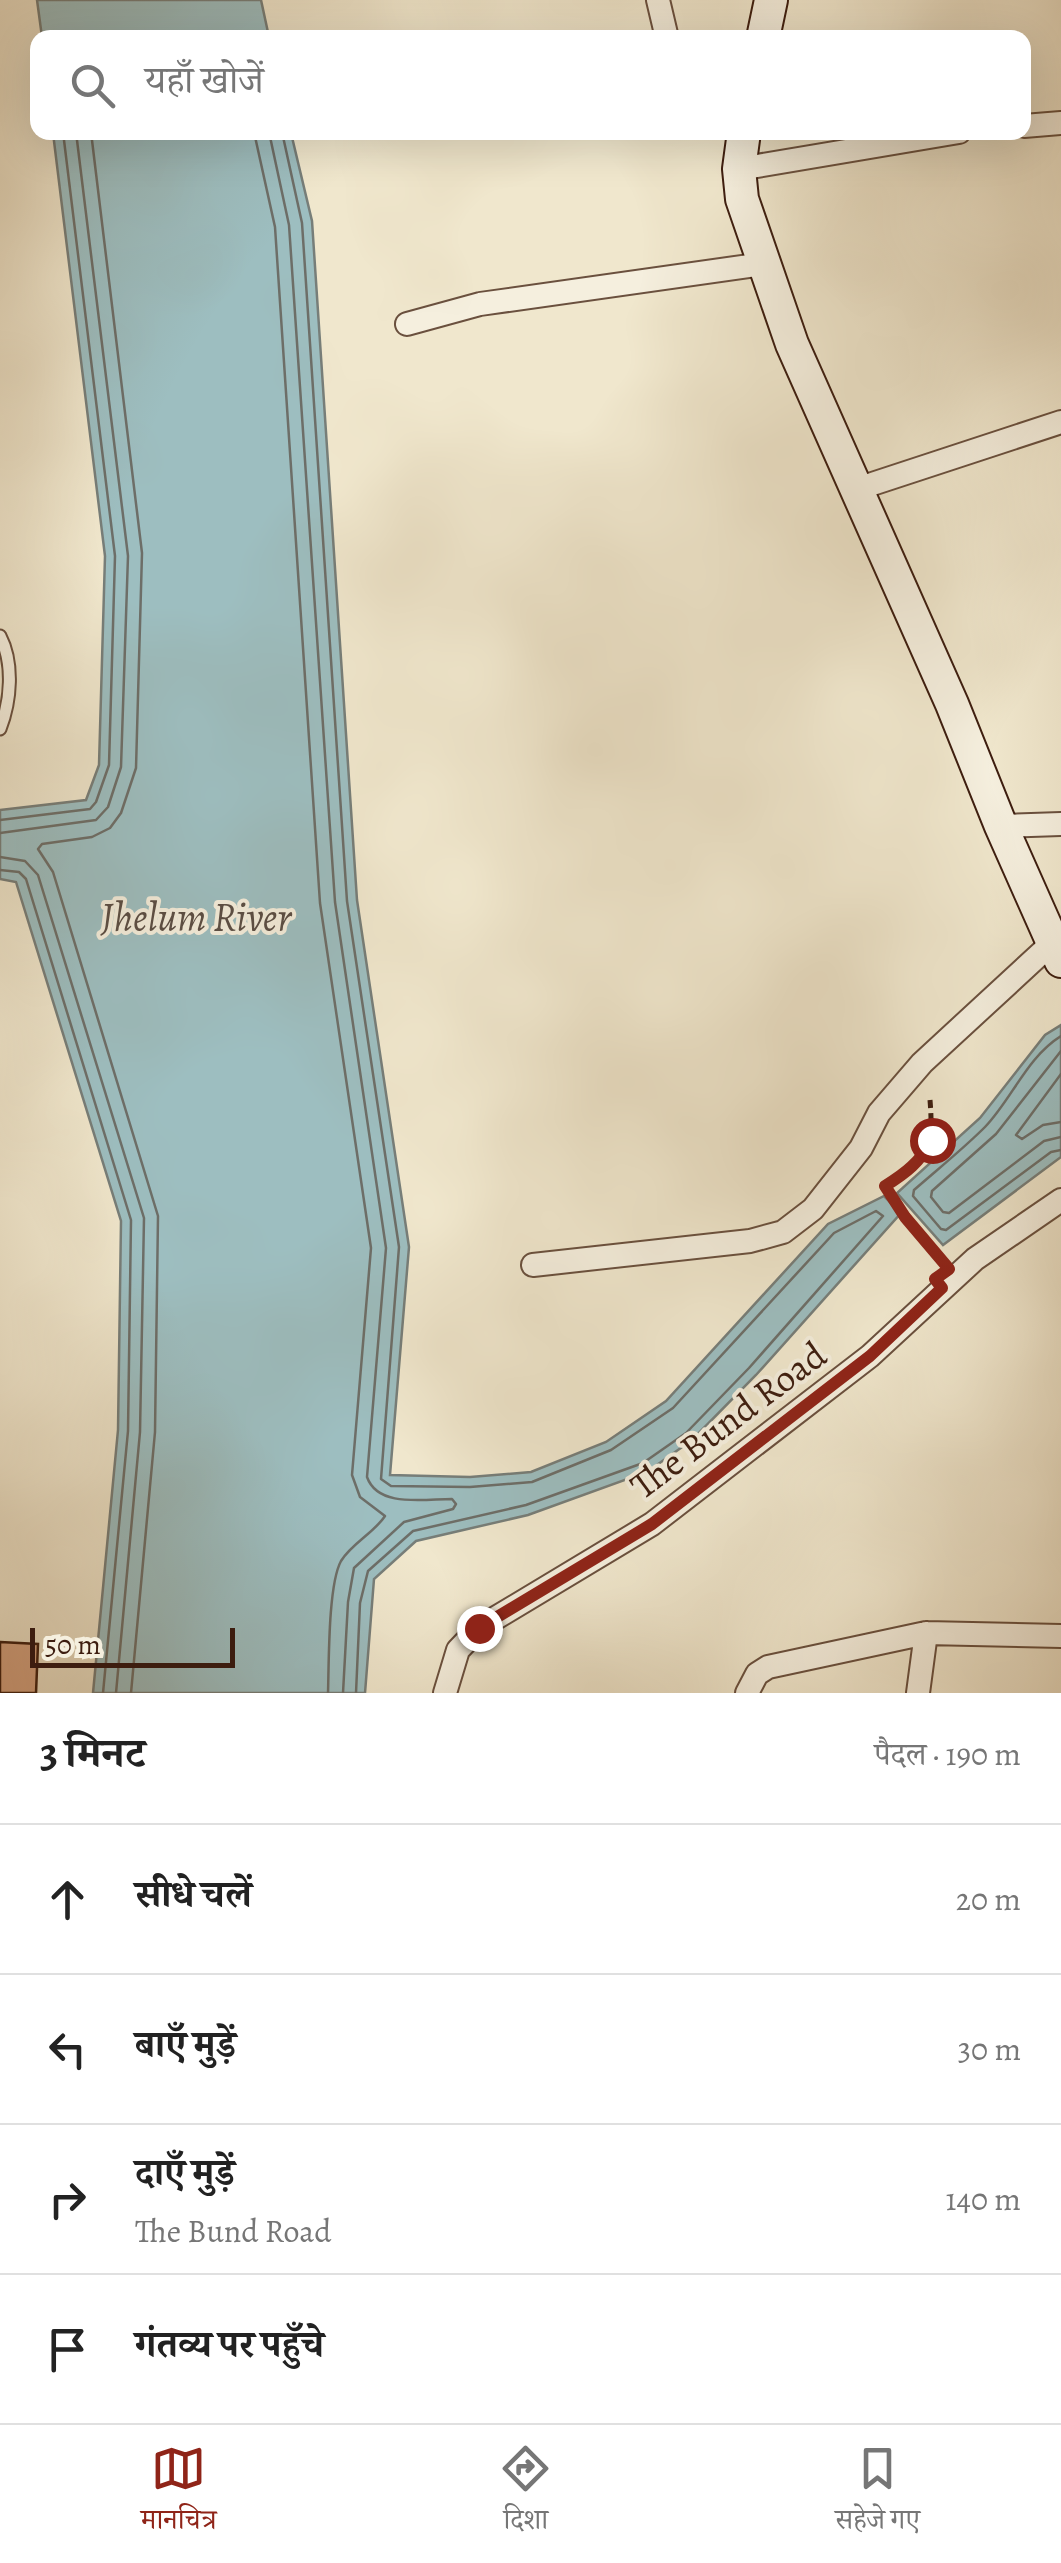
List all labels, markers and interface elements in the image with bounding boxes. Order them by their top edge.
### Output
search box [30,30,1031,140]
text: यहाँ खोजें [145,54,264,106]
icon: search [65,58,120,113]
water label: Jhelum River [100,890,292,945]
route start [910,1118,956,1164]
street label: The Bund Road [619,1329,837,1511]
route end [457,1606,503,1652]
scale bar [30,1623,235,1668]
text: 50 m [45,1626,101,1664]
text: 3 मिनट [40,1724,145,1781]
text: पैदल · 190 m [874,1732,1021,1776]
text: सीधे चलें [135,1868,252,1920]
icon: ahead [40,1872,95,1927]
text: 20 m [956,1877,1021,1921]
text: बाएँ मुड़ें [135,2018,236,2070]
icon: left [40,2022,95,2077]
text: 30 m [958,2027,1021,2071]
text: दाएँ मुड़ें [135,2146,235,2198]
icon: right [40,2172,95,2227]
text: 140 m [946,2177,1021,2221]
text: The Bund Road [135,2209,331,2253]
text: गंतव्य पर पहुँचे [135,2318,324,2370]
icon: arrive [40,2322,95,2377]
tab: मानचित्र [141,2441,217,2547]
tab: दिशा [498,2441,553,2547]
tab: सहेजे गए [835,2441,920,2547]

